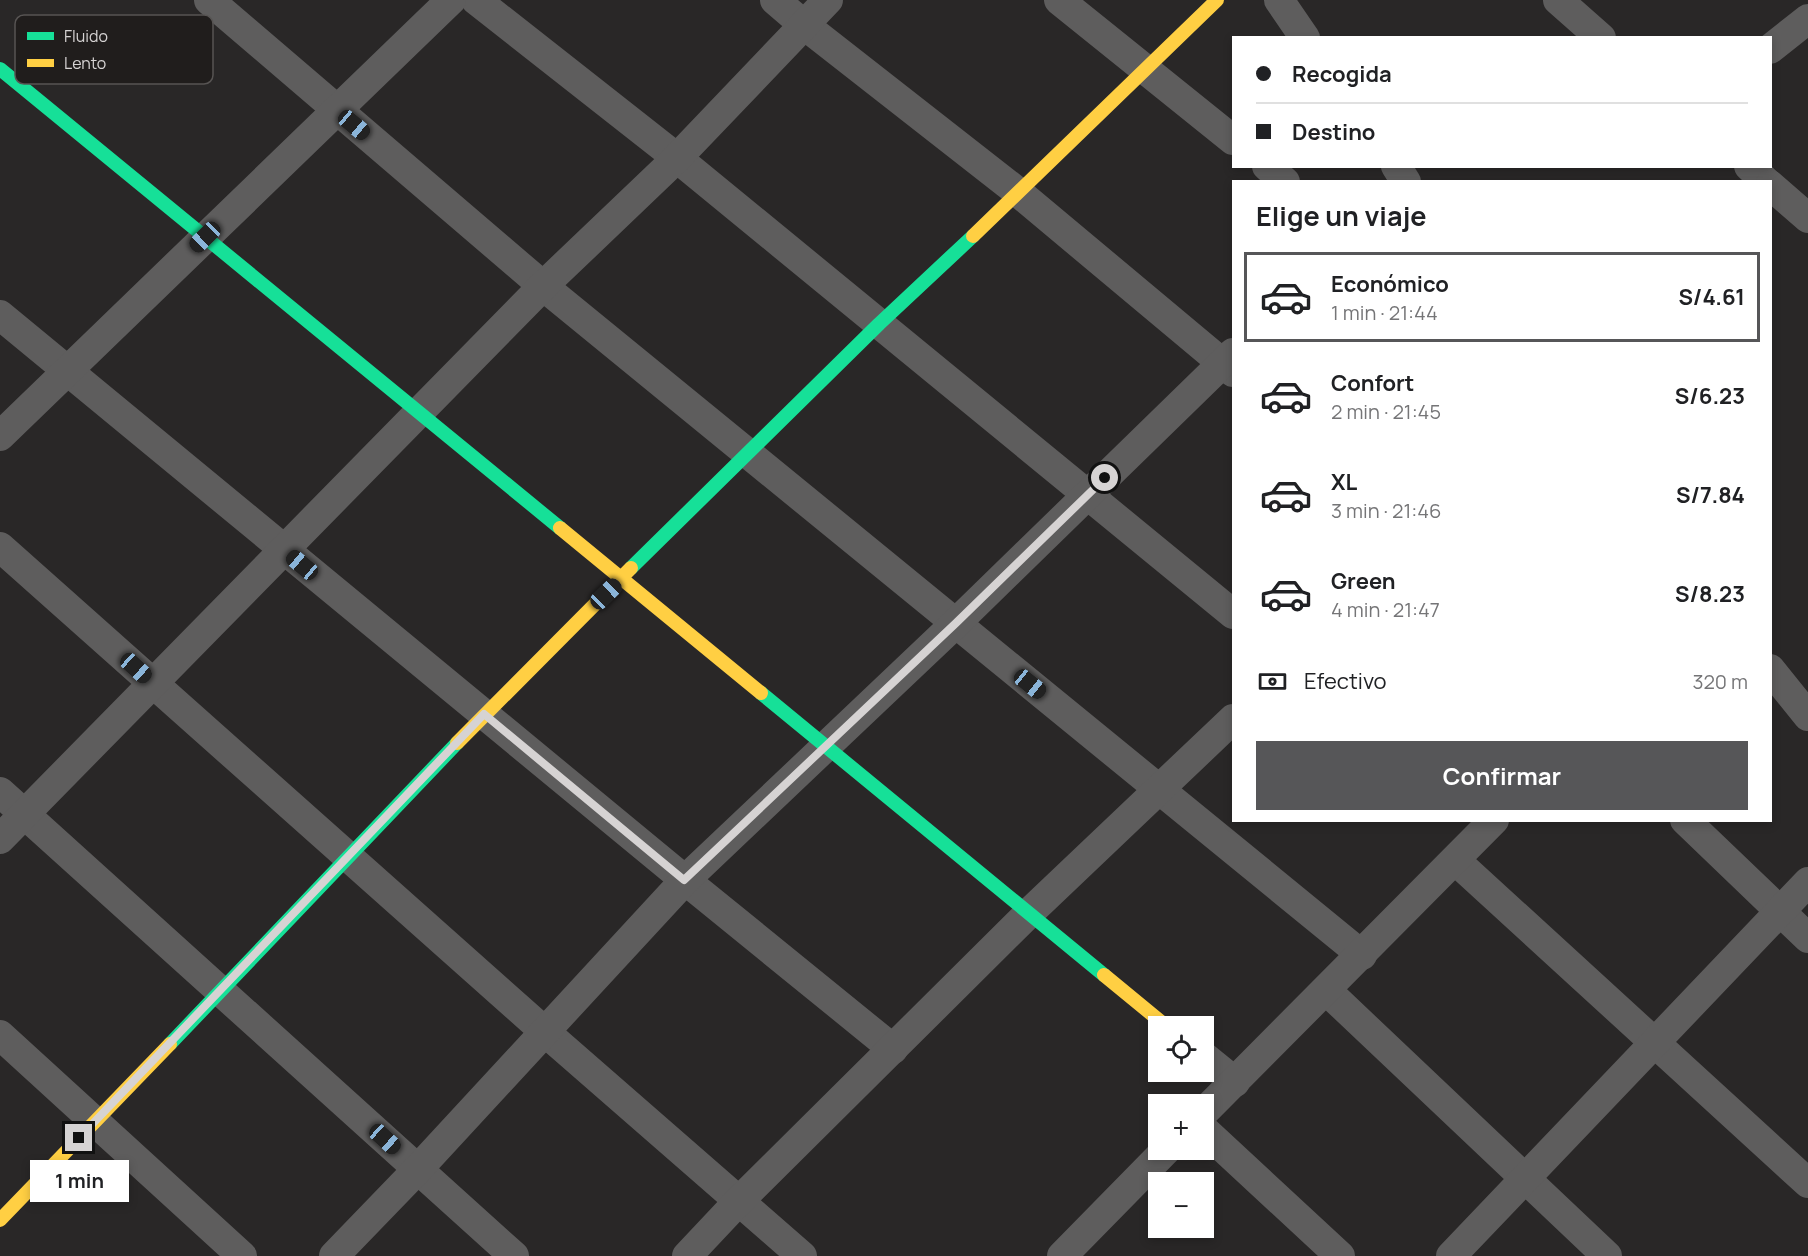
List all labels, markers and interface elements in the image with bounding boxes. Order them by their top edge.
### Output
legend [15,15,213,84]
text: Fluido [64,25,108,47]
text: Lento [64,52,106,74]
text: Recogida [1292,59,1392,89]
car [334,107,374,143]
text: Destino [1292,117,1375,147]
text: Elige un viaje [1256,197,1427,234]
car [186,218,224,256]
text: Económico [1331,269,1449,299]
icon: car [1259,270,1313,324]
text: S/4.61 [1678,282,1745,312]
text: 1 min · 21:44 [1331,299,1438,326]
text: Confort [1331,368,1414,398]
icon: car [1259,369,1313,423]
text: S/6.23 [1675,381,1745,411]
text: 2 min · 21:45 [1331,398,1441,425]
route start [1091,464,1118,491]
text: XL [1331,467,1357,497]
icon: car [1259,468,1313,522]
text: S/7.84 [1676,480,1745,510]
text: 3 min · 21:46 [1331,497,1441,524]
car [282,547,322,583]
text: Green [1331,566,1396,596]
icon: car [1259,567,1313,621]
car [587,575,625,613]
text: S/8.23 [1675,579,1745,609]
text: 4 min · 21:47 [1331,596,1440,623]
car [117,649,155,687]
icon: cash [1256,665,1289,698]
car [1010,666,1050,702]
text: Efectivo [1304,666,1387,696]
text: 320 m [1692,668,1748,695]
button: Confirmar [1256,741,1748,810]
map controls [1148,1016,1214,1238]
button: locate [1148,1016,1214,1082]
button: + [1148,1094,1214,1160]
car [366,1120,404,1158]
route end [65,1124,92,1151]
callout: 1 min [29,1159,128,1201]
text: 1 min [55,1167,104,1194]
button: − [1148,1172,1214,1238]

